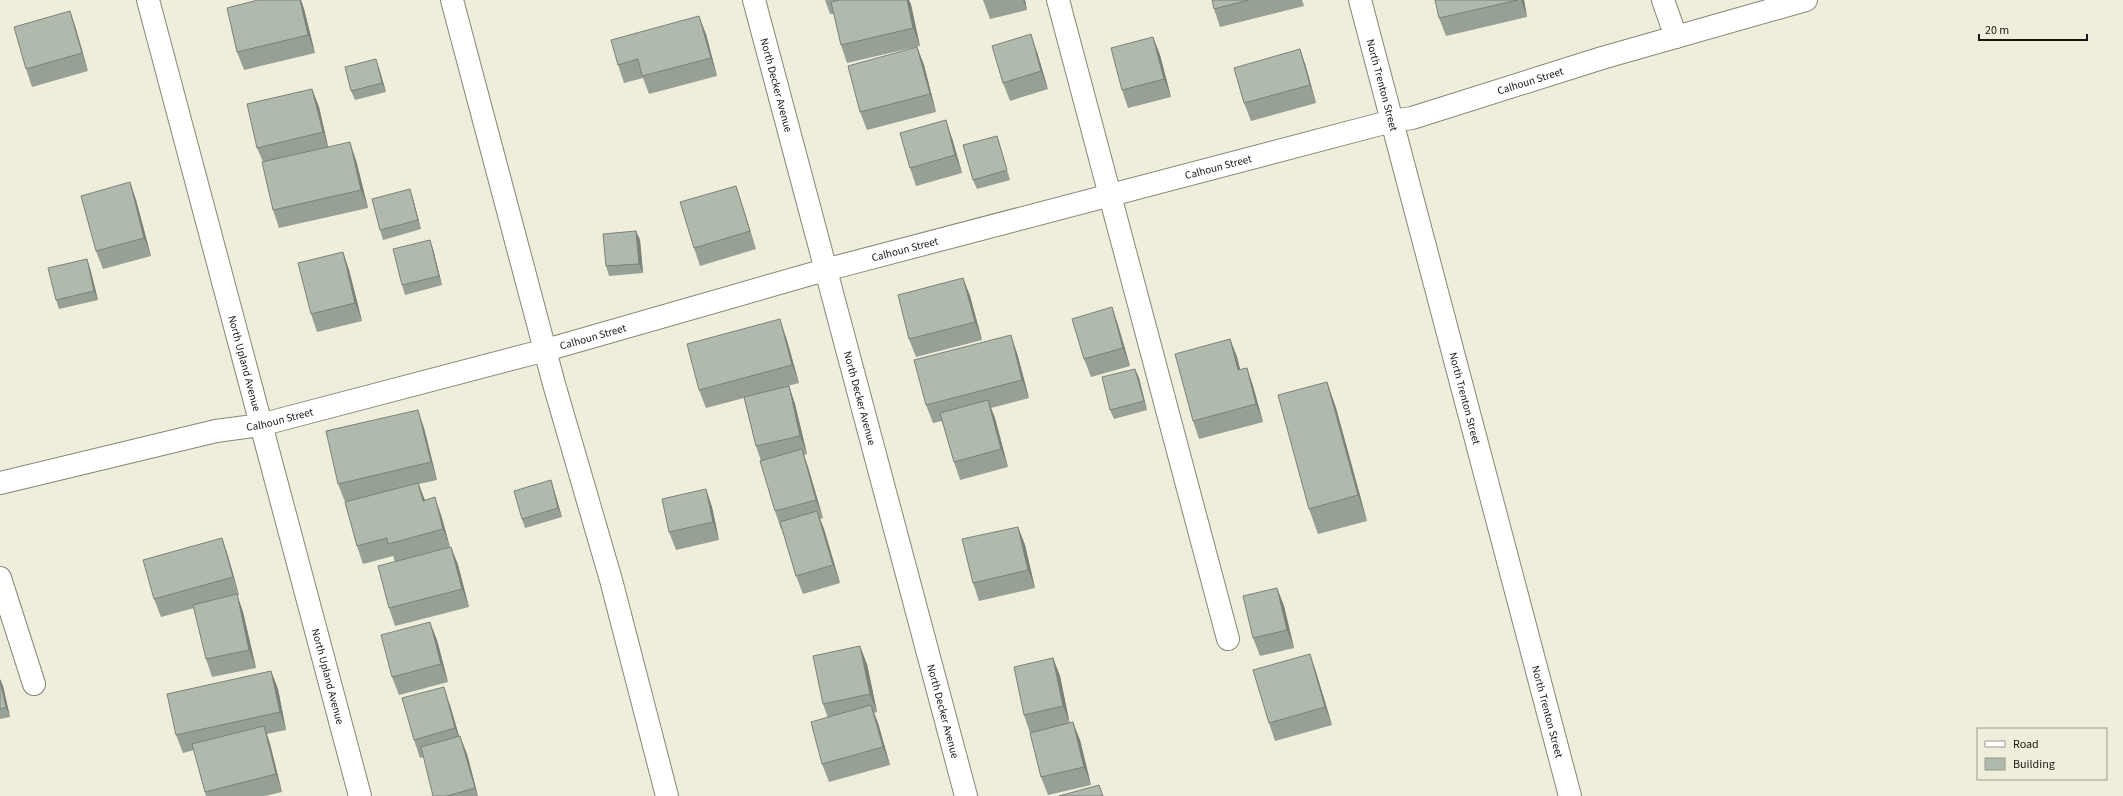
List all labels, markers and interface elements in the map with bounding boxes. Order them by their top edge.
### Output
scale bar [1979,16,2087,42]
text: 20 m [1985,22,2009,39]
street label: North Decker Avenue [757,36,796,134]
street label: North Trenton Street [1363,37,1402,133]
street label: Calhoun Street [1495,63,1565,98]
street label: Calhoun Street [1183,151,1253,183]
street label: Calhoun Street [870,233,940,265]
street label: North Upland Avenue [225,314,265,413]
street label: Calhoun Street [558,320,628,353]
street label: North Decker Avenue [840,349,880,447]
street label: North Trenton Street [1446,351,1485,446]
street label: Calhoun Street [245,404,315,434]
street label: North Upland Avenue [308,627,348,727]
street label: North Decker Avenue [924,663,963,760]
street label: North Trenton Street [1528,664,1567,760]
legend [1977,728,2107,780]
text: Road [2013,736,2039,753]
text: Building [2013,756,2055,773]

